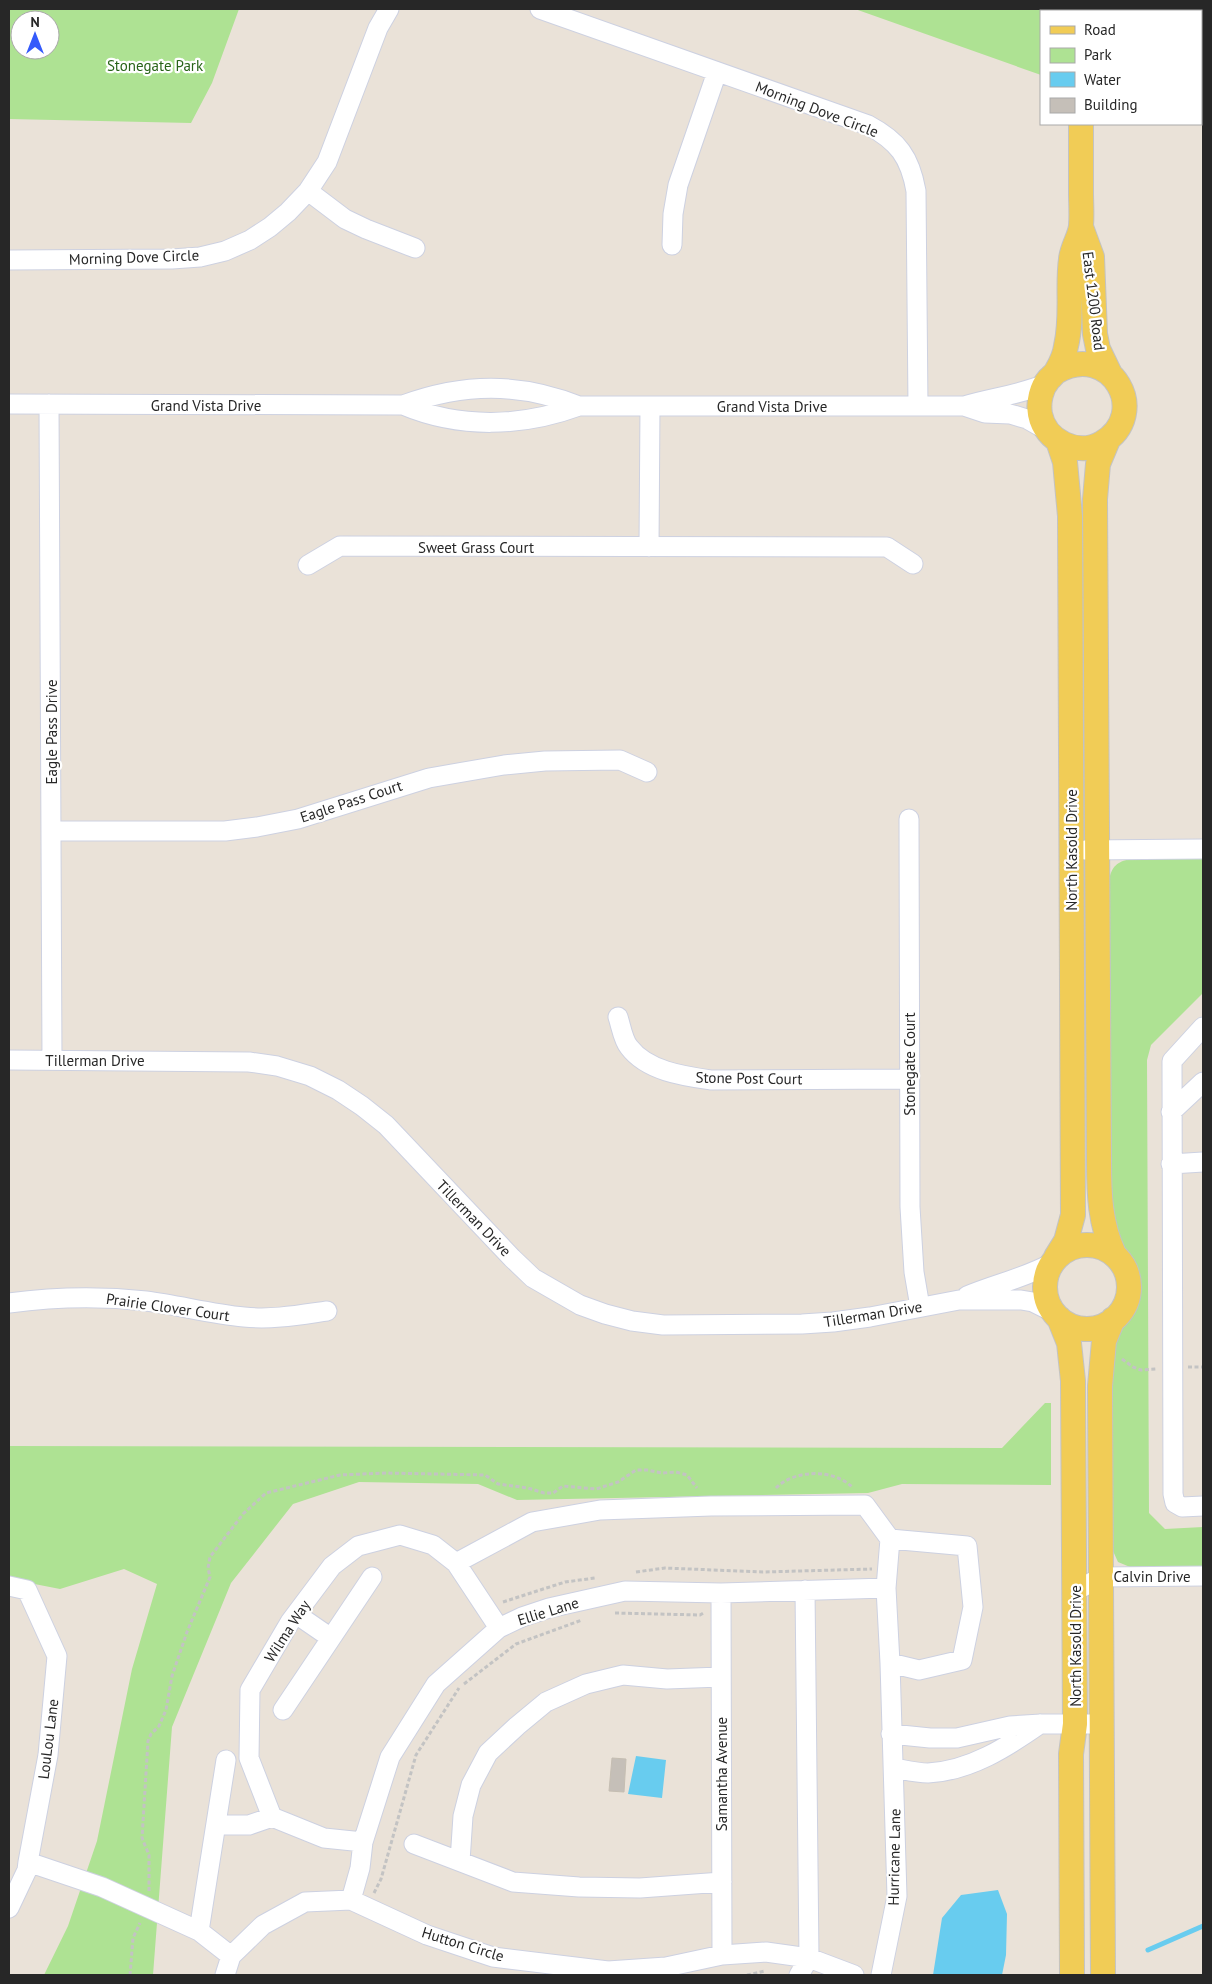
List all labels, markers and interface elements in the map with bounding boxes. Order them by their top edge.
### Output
north arrow [10,10,60,60]
legend [1040,10,1202,125]
text: N [30,13,40,31]
text: Road [1084,20,1116,39]
text: Park [1084,45,1112,64]
park label: Stonegate Park [107,56,204,75]
text: Water [1084,70,1121,89]
street label: Morning Dove Circle [753,77,881,141]
text: Building [1084,95,1138,114]
street label: Morning Dove Circle [69,245,199,269]
street label: East 1200 Road [1079,251,1109,351]
street label: Grand Vista Drive [151,396,261,415]
street label: Grand Vista Drive [717,397,827,416]
street label: Sweet Grass Court [418,538,534,557]
street label: Eagle Pass Drive [42,679,61,785]
street label: Eagle Pass Court [298,776,404,826]
street label: North Kasold Drive [1062,789,1081,911]
street label: Stonegate Court [900,1012,919,1116]
street label: Tillerman Drive [45,1051,145,1070]
street label: Stone Post Court [695,1068,803,1088]
street label: Tillerman Drive [433,1176,515,1260]
street label: Prairie Clover Court [105,1289,231,1325]
street label: Tillerman Drive [822,1297,924,1331]
street label: Calvin Drive [1113,1567,1191,1586]
street label: North Kasold Drive [1066,1585,1085,1707]
street label: Ellie Lane [515,1593,581,1629]
street label: Wilma Way [260,1596,314,1666]
street label: LouLou Lane [34,1698,62,1780]
street label: Samantha Avenue [712,1717,731,1831]
street label: Hurricane Lane [884,1808,904,1906]
street label: Hutton Circle [420,1923,506,1965]

